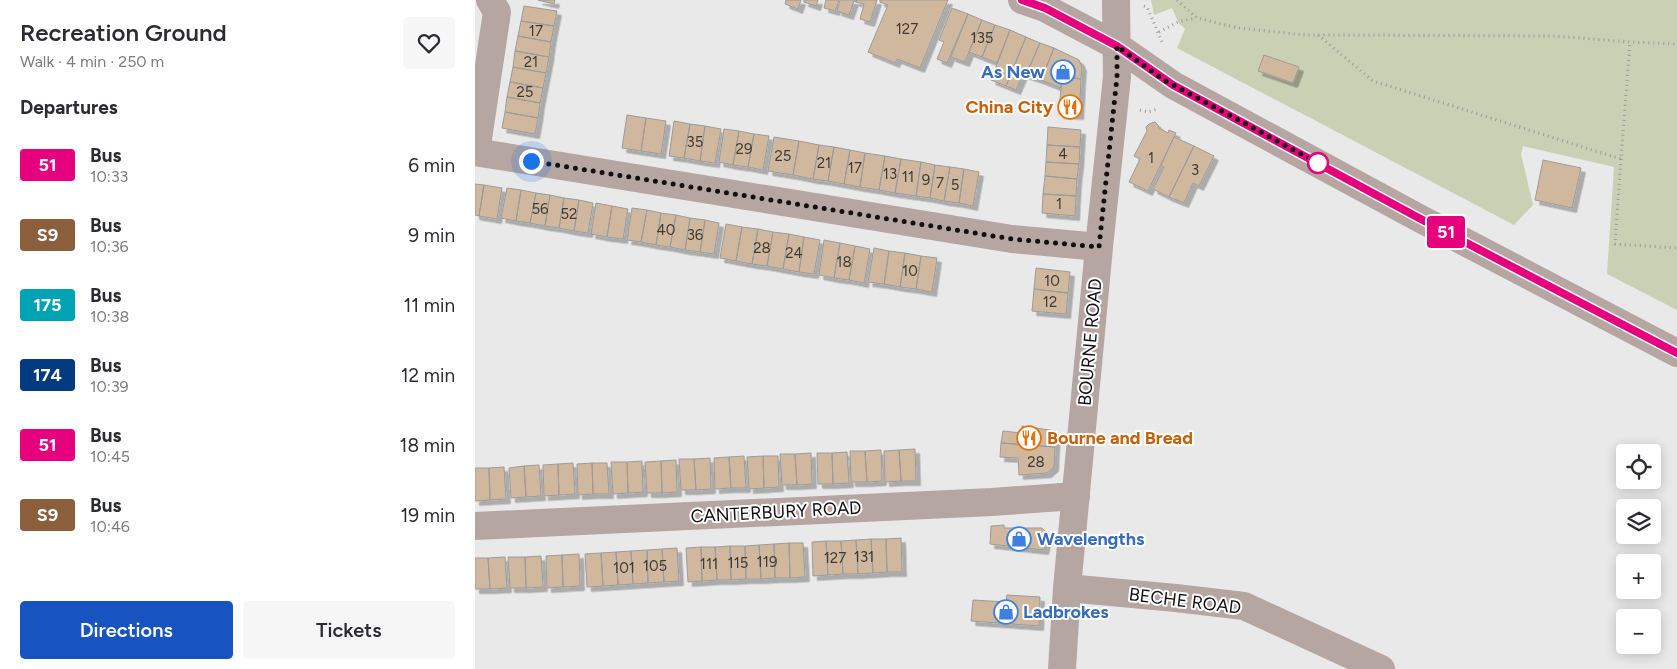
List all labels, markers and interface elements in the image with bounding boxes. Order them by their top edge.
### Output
button: heart [403,17,455,69]
text: Recreation Ground [20,18,227,47]
house number: 127 [896,20,918,38]
house number: 17 [529,22,543,40]
house number: 135 [971,29,993,47]
text: Walk · 4 min · 250 m [20,52,164,71]
house number: 21 [524,53,538,71]
shop icon: As New [1050,59,1076,85]
place label: As New [981,61,1045,83]
house number: 25 [516,83,534,101]
restaurant icon: China City [1057,94,1083,120]
text: Departures [20,96,118,119]
place label: China City [966,96,1054,118]
house number: 35 [687,133,703,151]
house number: 29 [736,140,752,158]
text: Bus [90,144,121,167]
house number: 4 [1058,145,1068,163]
house number: 25 [774,147,792,165]
your location [519,149,544,174]
house number: 1 [1148,149,1154,167]
unlabelled marker [1307,152,1329,174]
text: 51 [38,154,57,176]
text: 6 min [408,154,455,177]
house number: 21 [817,154,831,172]
house number: 17 [848,159,862,177]
house number: 3 [1191,161,1199,179]
house number: 13 [883,165,897,183]
text: 10:33 [90,167,128,186]
house number: 11 [902,168,914,186]
house number: 9 [922,171,930,189]
house number: 7 [936,174,944,192]
house number: 5 [951,176,959,194]
house number: 1 [1056,195,1062,213]
house number: 56 [531,200,549,218]
house number: 52 [560,205,578,223]
text: Bus [90,214,121,237]
line badge: 51 [1423,216,1469,248]
house number: 40 [657,221,675,239]
text: 51 [1437,221,1455,243]
text: S9 [37,224,58,246]
text: 9 min [408,224,455,247]
house number: 36 [687,226,704,244]
text: 10:36 [90,237,129,256]
house number: 28 [753,239,771,257]
house number: 24 [785,244,803,262]
house number: 18 [836,253,852,271]
house number: 10 [902,262,918,280]
house number: 10 [1044,272,1060,290]
street label: BOURNE ROAD [1073,277,1107,407]
text: Bus [90,284,121,307]
house number: 12 [1043,293,1057,311]
text: 175 [33,294,62,316]
text: 11 min [403,294,455,317]
text: 10:38 [90,307,129,326]
text: Bus [90,354,121,377]
text: 174 [33,364,62,386]
text: 12 min [401,364,455,387]
text: 10:39 [90,377,129,396]
text: Bus [90,424,121,447]
restaurant icon: Bourne and Bread [1016,425,1042,451]
place label: Bourne and Bread [1047,427,1193,449]
text: 51 [38,434,57,456]
text: 18 min [400,434,455,457]
map controls [1616,444,1661,654]
button: locate [1616,444,1661,489]
text: 10:45 [90,447,130,466]
house number: 28 [1027,453,1045,471]
text: Bus [90,494,121,517]
street label: CANTERBURY ROAD [690,497,862,527]
button: layers [1616,499,1661,544]
text: S9 [37,504,58,526]
text: 19 min [401,504,455,527]
text: 10:46 [90,517,130,536]
shop icon: Wavelengths [1006,526,1032,552]
place label: Wavelengths [1037,528,1145,550]
house number: 131 [854,548,874,566]
house number: 127 [824,549,846,567]
house number: 119 [757,553,777,571]
house number: 115 [727,554,749,572]
button: + [1616,554,1661,599]
house number: 111 [700,555,718,573]
house number: 105 [643,557,667,575]
house number: 101 [613,559,635,577]
street label: BECHE ROAD [1128,583,1242,619]
shop icon: Ladbrokes [993,599,1019,625]
button: Directions [20,601,233,659]
button: Tickets [243,601,455,659]
place label: Ladbrokes [1023,601,1109,623]
button: − [1616,609,1661,654]

